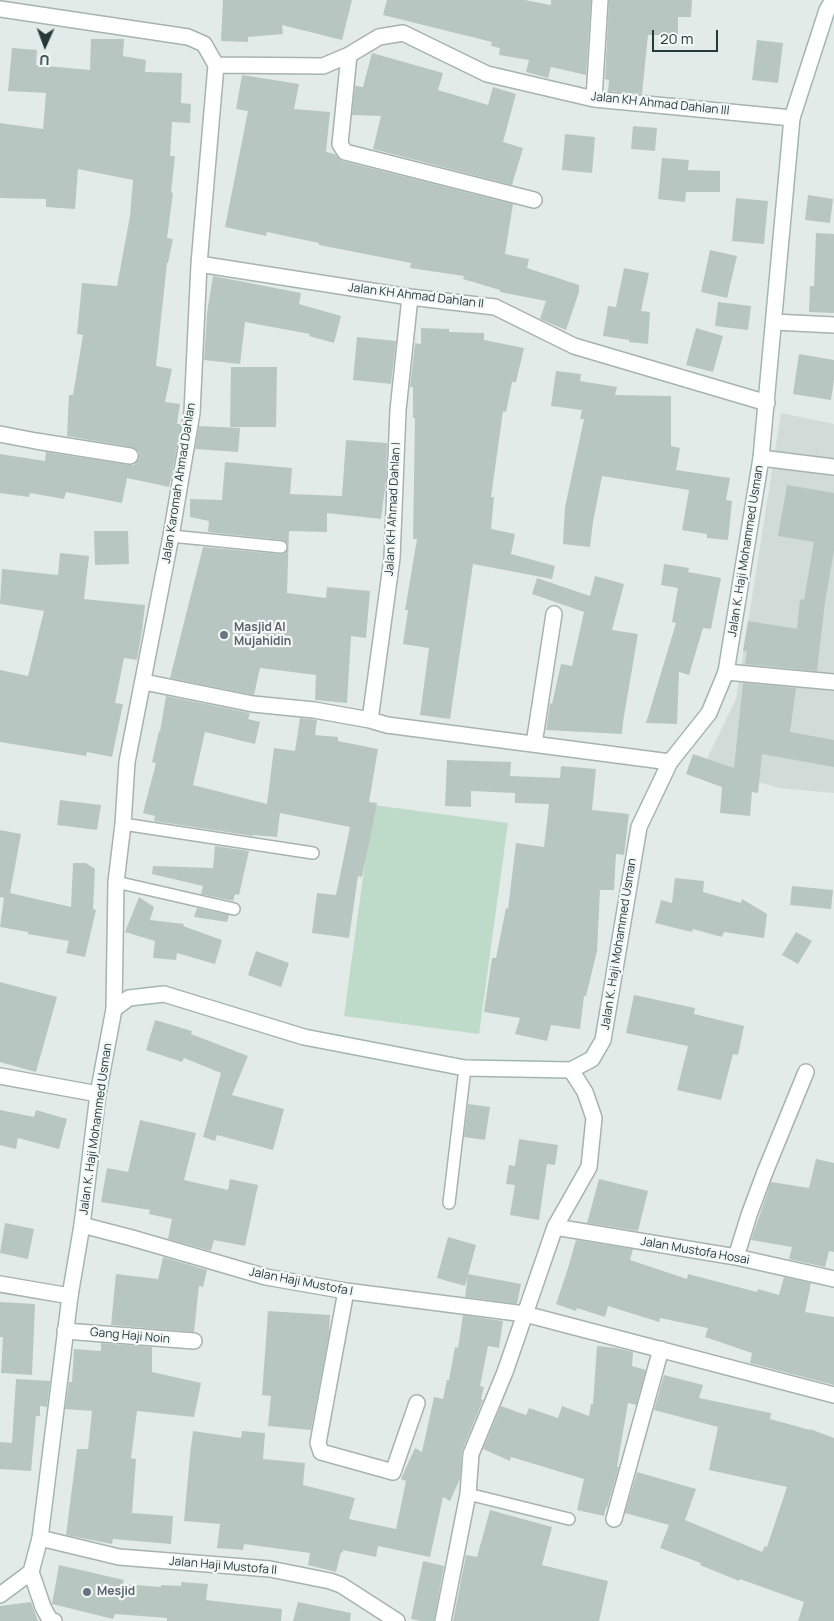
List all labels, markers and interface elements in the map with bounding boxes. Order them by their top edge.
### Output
north arrow [20,20,70,70]
scale bar [654,20,720,52]
text: 20 m [660,28,693,49]
text: U [39,51,50,70]
street label: Jalan KH Ahmad Dahlan III [590,90,730,118]
street label: Jalan KH Ahmad Dahlan II [347,281,485,311]
street label: Jalan Karomah Ahmad Dahlan [159,402,199,564]
street label: Jalan KH Ahmad Dahlan I [382,442,404,576]
street label: Jalan K. Haji Mohammed Usman [725,464,767,638]
place label: Masjid Al Mujahidin [234,621,291,649]
marker: Masjid Al Mujahidin [218,629,230,641]
street label: Jalan K. Haji Mohammed Usman [598,857,640,1031]
street label: Jalan K. Haji Mohammed Usman [77,1042,115,1216]
street label: Jalan Mustofa Hosai [639,1234,751,1268]
street label: Jalan Haji Mustofa I [248,1265,354,1299]
street label: Gang Haji Noin [89,1325,171,1347]
street label: Jalan Haji Mustofa II [168,1554,278,1578]
place label: Mesjid [97,1585,135,1599]
marker: Mesjid [81,1586,93,1598]

